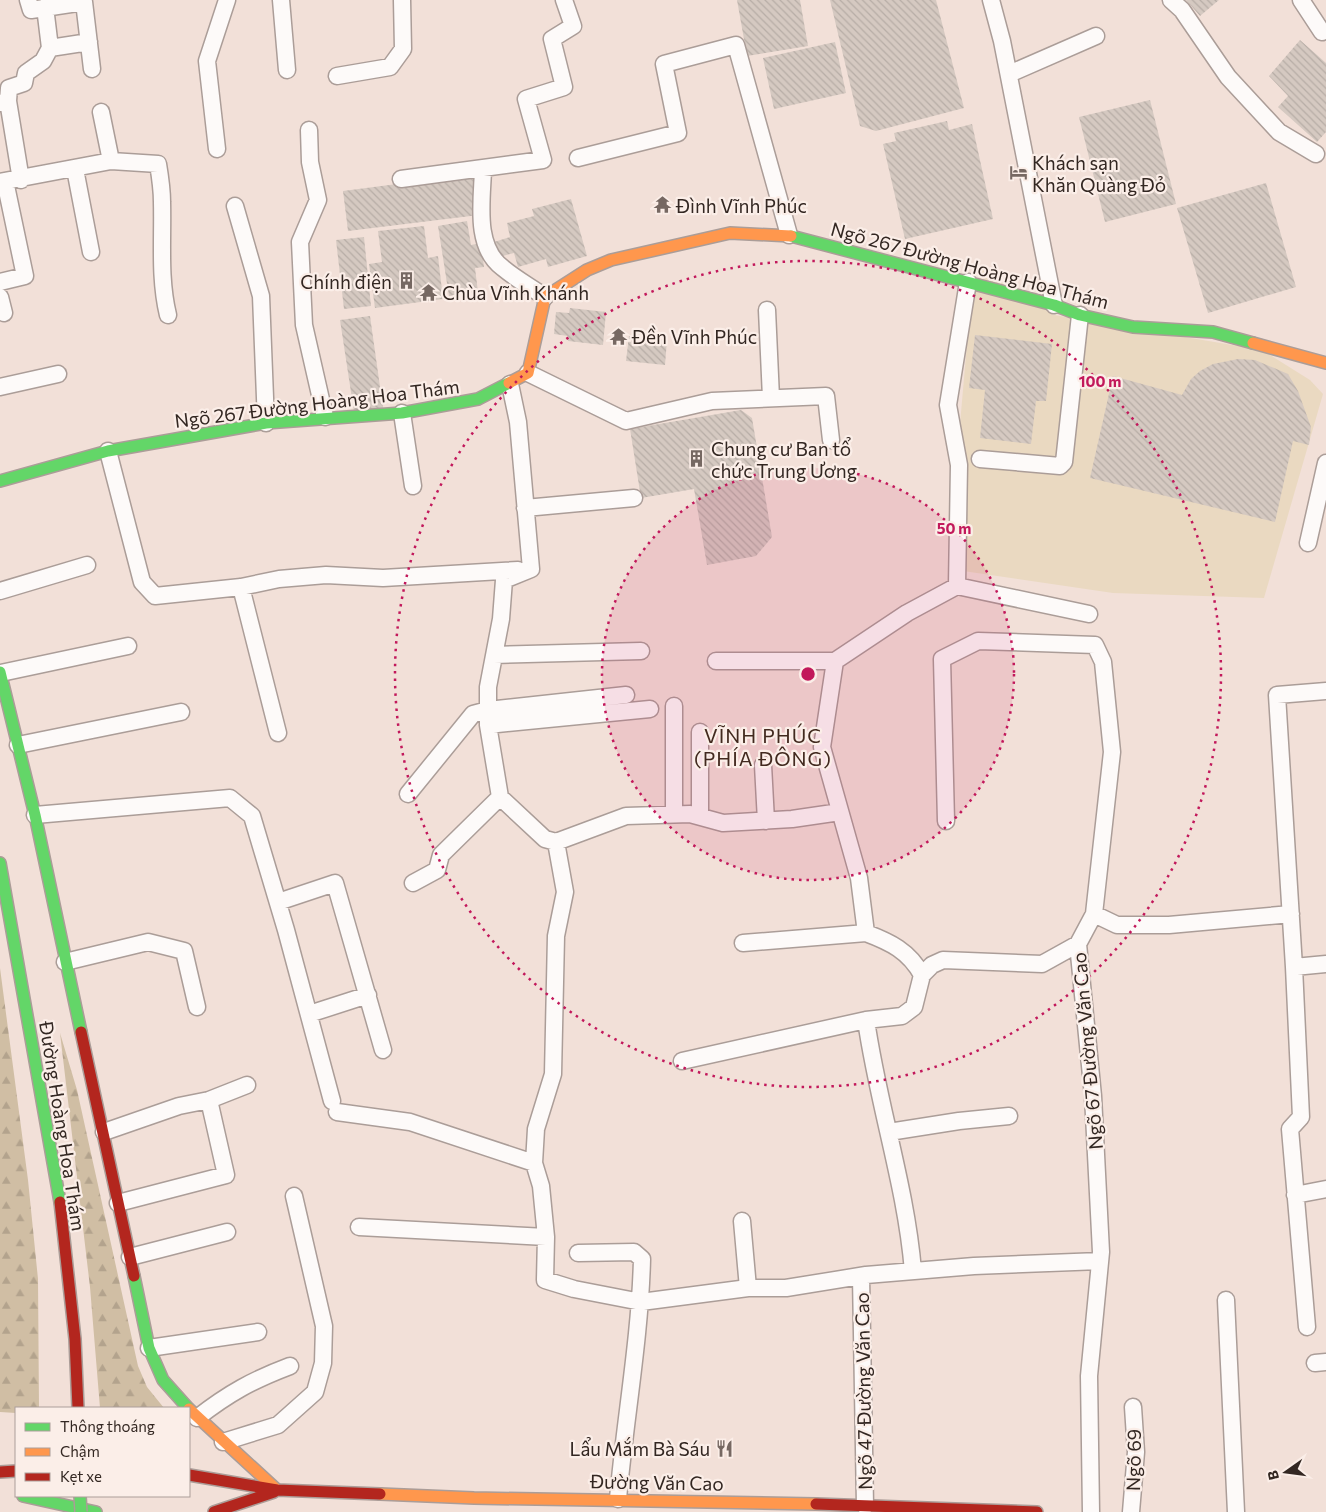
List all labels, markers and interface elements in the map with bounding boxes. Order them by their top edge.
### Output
place label: Khách sạn Khăn Quàng Đỏ [1032,151,1166,196]
hotel icon: Khách sạn Khăn Quàng Đỏ [1008,163,1028,183]
place label: Đình Vĩnh Phúc [675,194,807,217]
temple icon: Đình Vĩnh Phúc [652,195,672,215]
street label: Ngõ 267 Đường Hoàng Hoa Thám [828,217,1112,313]
place label: Chính điện [300,270,392,293]
building icon: Chính điện [396,271,416,291]
place label: Chùa Vĩnh Khánh [442,281,589,304]
temple icon: Chùa Vĩnh Khánh [418,282,438,302]
place label: Đền Vĩnh Phúc [631,325,757,348]
temple icon: Đền Vĩnh Phúc [608,326,628,346]
text: 100 m [1079,372,1121,390]
street label: Ngõ 267 Đường Hoàng Hoa Thám [173,374,461,432]
place label: Chung cư Ban tổ chức Trung Ương [711,437,857,482]
building icon: Chung cư Ban tổ chức Trung Ương [687,449,707,469]
text: 50 m [937,519,971,537]
centre of rings [799,665,817,683]
district label: VĨNH PHÚC (PHÍA ĐÔNG) [694,723,832,770]
street label: Ngõ 67 Đường Văn Cao [1067,951,1107,1151]
street label: Đường Hoàng Hoa Thám [35,1019,91,1232]
street label: Ngõ 47 Đường Văn Cao [850,1292,876,1490]
legend [15,1407,190,1497]
text: Thông thoáng [60,1417,155,1435]
street label: Ngõ 69 [1121,1429,1145,1491]
place label: Lẩu Mắm Bà Sáu [570,1437,710,1460]
restaurant icon: Lẩu Mắm Bà Sáu [714,1438,734,1458]
text: Chậm [60,1442,100,1460]
north arrow [1261,1447,1311,1497]
text: Kẹt xe [60,1467,102,1485]
street label: Đường Văn Cao [589,1469,724,1495]
text: B [1264,1469,1282,1482]

